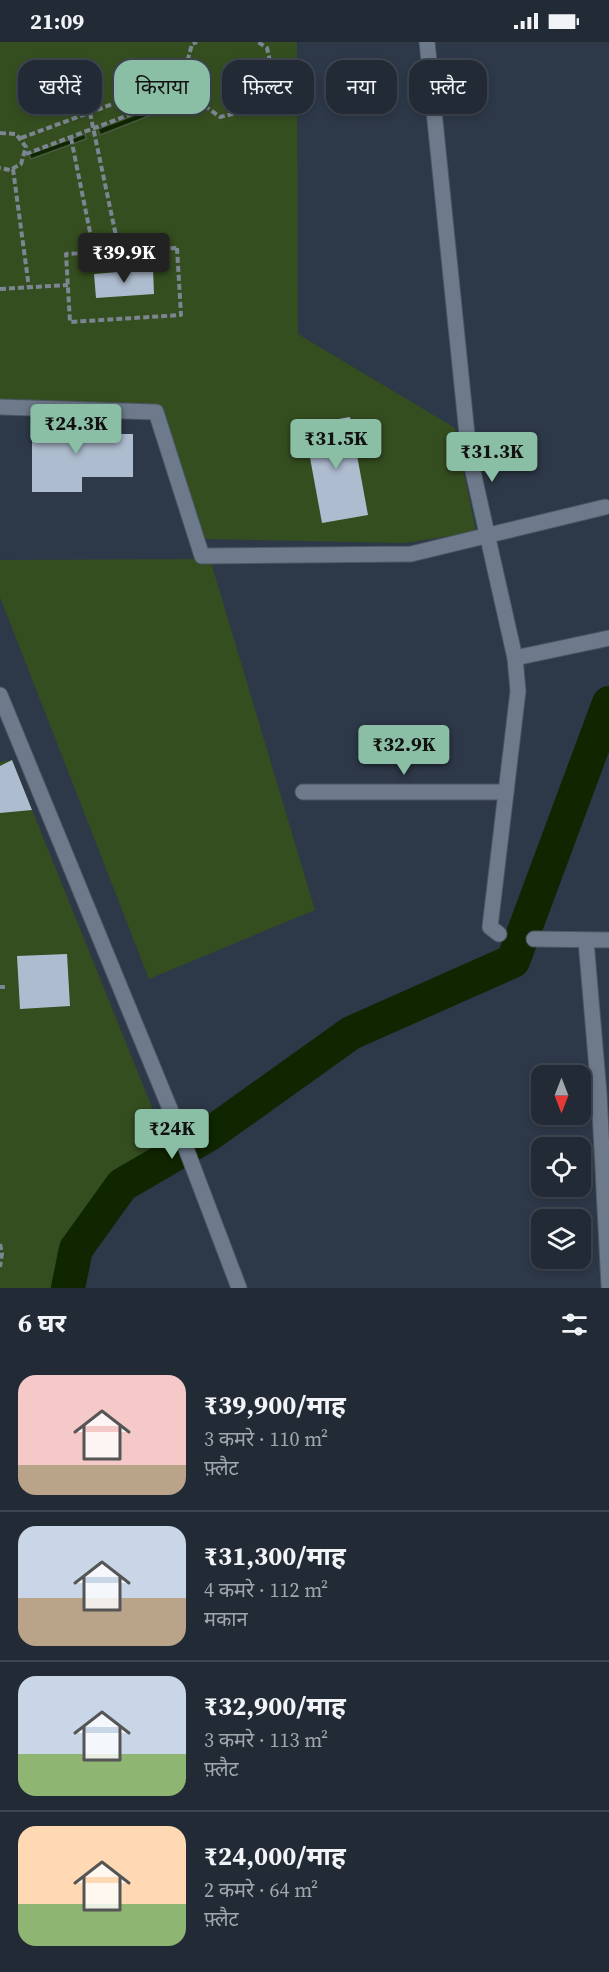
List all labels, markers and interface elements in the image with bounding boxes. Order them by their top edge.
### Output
text: 21:09 [30,6,84,36]
chip: खरीदें [18,60,102,114]
chip: किराया [114,60,210,114]
chip: फ़िल्टर [222,60,314,114]
chip: नया [326,60,397,114]
chip: फ़्लैट [409,60,487,114]
pin: ₹39.9K [75,233,173,284]
text: ₹39.9K [92,238,156,266]
pin: ₹24.3K [27,404,125,455]
text: ₹24.3K [44,409,108,437]
pin: ₹31.5K [287,419,385,470]
text: ₹31.5K [304,424,368,452]
pin: ₹31.3K [443,432,541,483]
text: ₹31.3K [460,437,524,465]
pin: ₹32.9K [355,725,453,776]
text: ₹32.9K [372,730,436,758]
north arrow [531,1065,591,1125]
map controls [531,1065,591,1269]
pin: ₹24K [136,1109,208,1160]
text: ₹24K [149,1114,195,1142]
button: locate [531,1137,591,1197]
button: layers [531,1209,591,1269]
text: 6 घर [18,1305,66,1341]
icon: filters [558,1308,591,1341]
text: ₹39,900/माह [204,1387,346,1423]
icon: home [66,1399,138,1471]
text: 3 कमरे · 110 m² [204,1425,328,1453]
text: फ़्लैट [204,1454,239,1482]
text: ₹31,300/माह [204,1538,346,1574]
icon: home [66,1550,138,1622]
text: 4 कमरे · 112 m² [204,1576,328,1604]
text: मकान [204,1605,248,1633]
text: ₹32,900/माह [204,1688,346,1724]
icon: home [66,1700,138,1772]
text: 3 कमरे · 113 m² [204,1726,328,1754]
text: फ़्लैट [204,1755,239,1783]
text: ₹24,000/माह [204,1838,346,1874]
icon: home [66,1850,138,1922]
text: 2 कमरे · 64 m² [204,1876,318,1904]
text: फ़्लैट [204,1905,239,1933]

